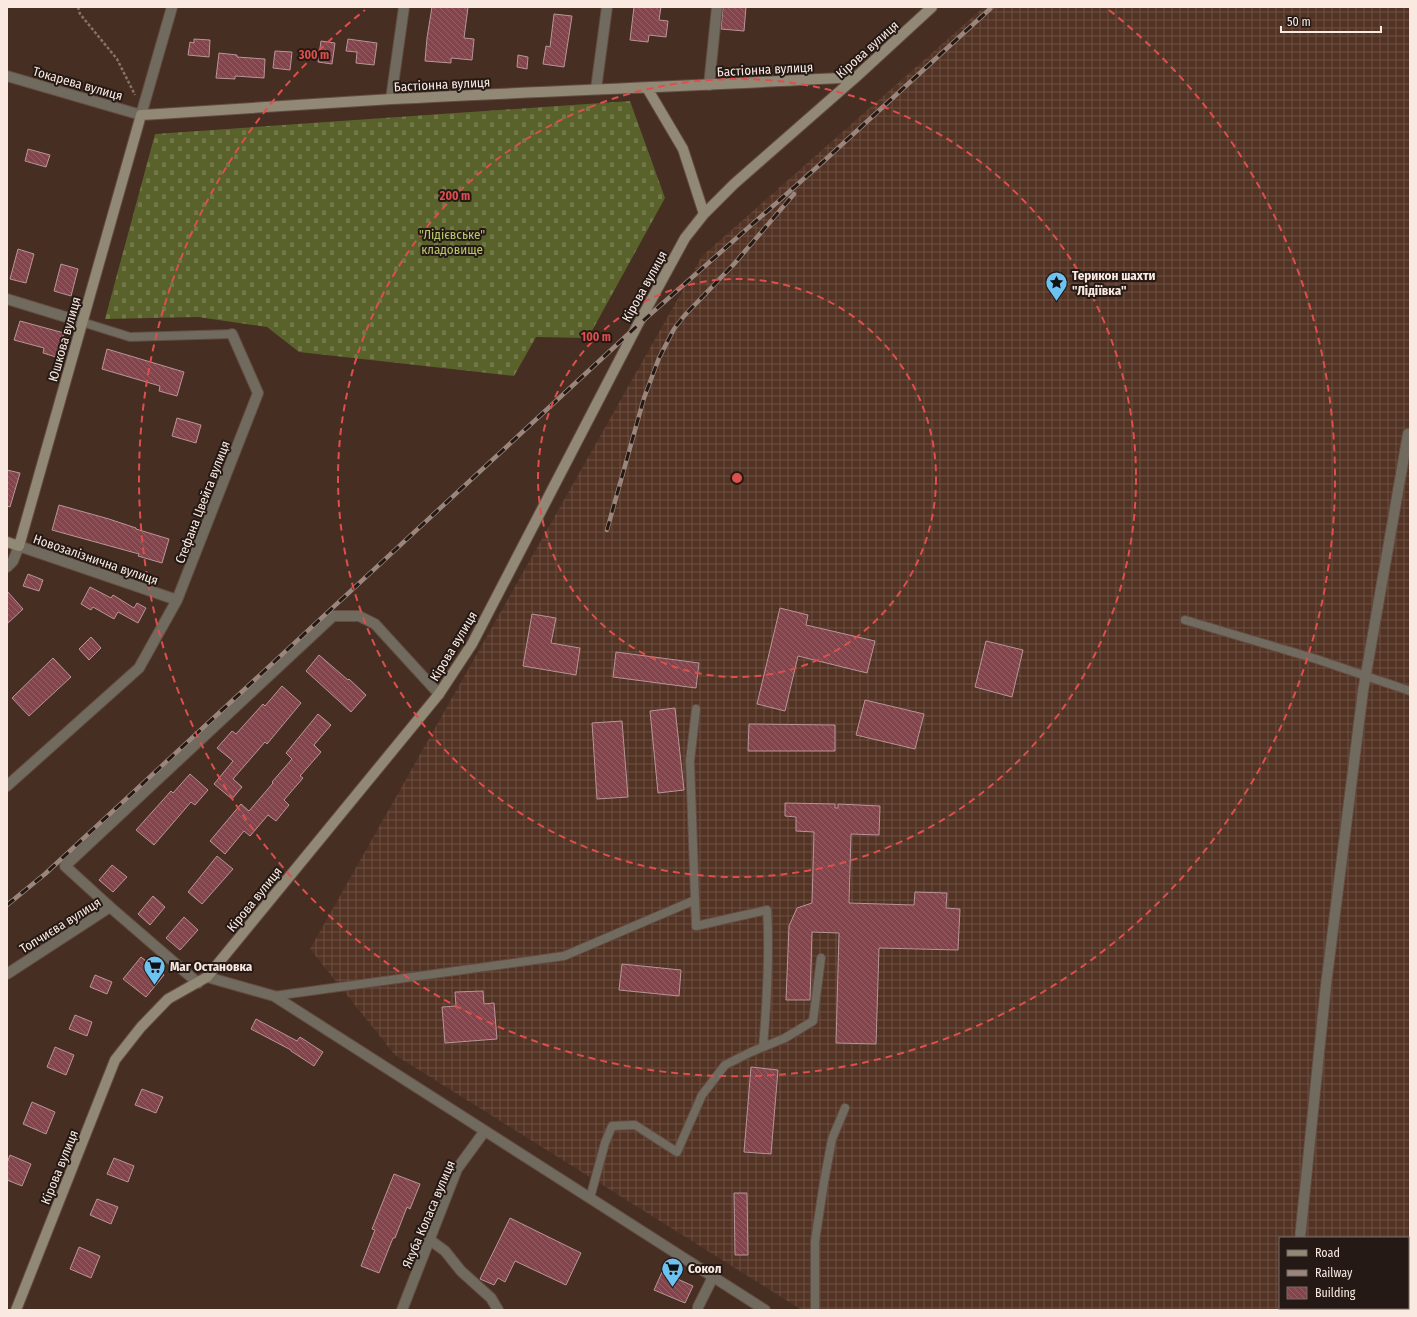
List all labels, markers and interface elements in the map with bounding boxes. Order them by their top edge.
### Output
scale bar [1281,8,1381,34]
text: 50 m [1287,15,1311,29]
street label: Кірова вулиця [833,17,902,81]
text: 300 m [298,48,329,62]
street label: Бастіонна вулиця [716,59,814,80]
street label: Токарева вулиця [31,64,124,103]
street label: Бастіонна вулиця [393,74,491,95]
text: 200 m [439,189,470,203]
park label: "Лідієвське" кладовище [419,227,485,257]
street label: Кірова вулиця [619,248,670,324]
place label: Терикон шахти "Лідіївка" [1072,268,1155,298]
place icon: Терикон шахти "Лідіївка" [1044,269,1070,302]
street label: Юшкова вулиця [45,295,84,383]
text: 100 m [581,330,611,344]
street label: Стефана Цвейга вулиця [172,439,233,566]
centre of rings [730,471,744,485]
street label: Новозалізнична вулиця [31,531,160,588]
street label: Кірова вулиця [427,609,480,684]
street label: Кірова вулиця [224,864,285,935]
street label: Топчиєва вулиця [17,894,104,956]
supermarket icon: Маг Остановка [142,953,168,986]
place label: Маг Остановка [170,959,253,974]
street label: Кірова вулиця [38,1128,81,1207]
street label: Якуба Коласа вулиця [399,1158,458,1270]
legend [1279,1237,1409,1309]
text: Road [1315,1246,1340,1260]
supermarket icon: Сокол [660,1255,686,1288]
place label: Сокол [688,1261,722,1276]
text: Railway [1315,1266,1353,1280]
text: Building [1315,1286,1356,1300]

